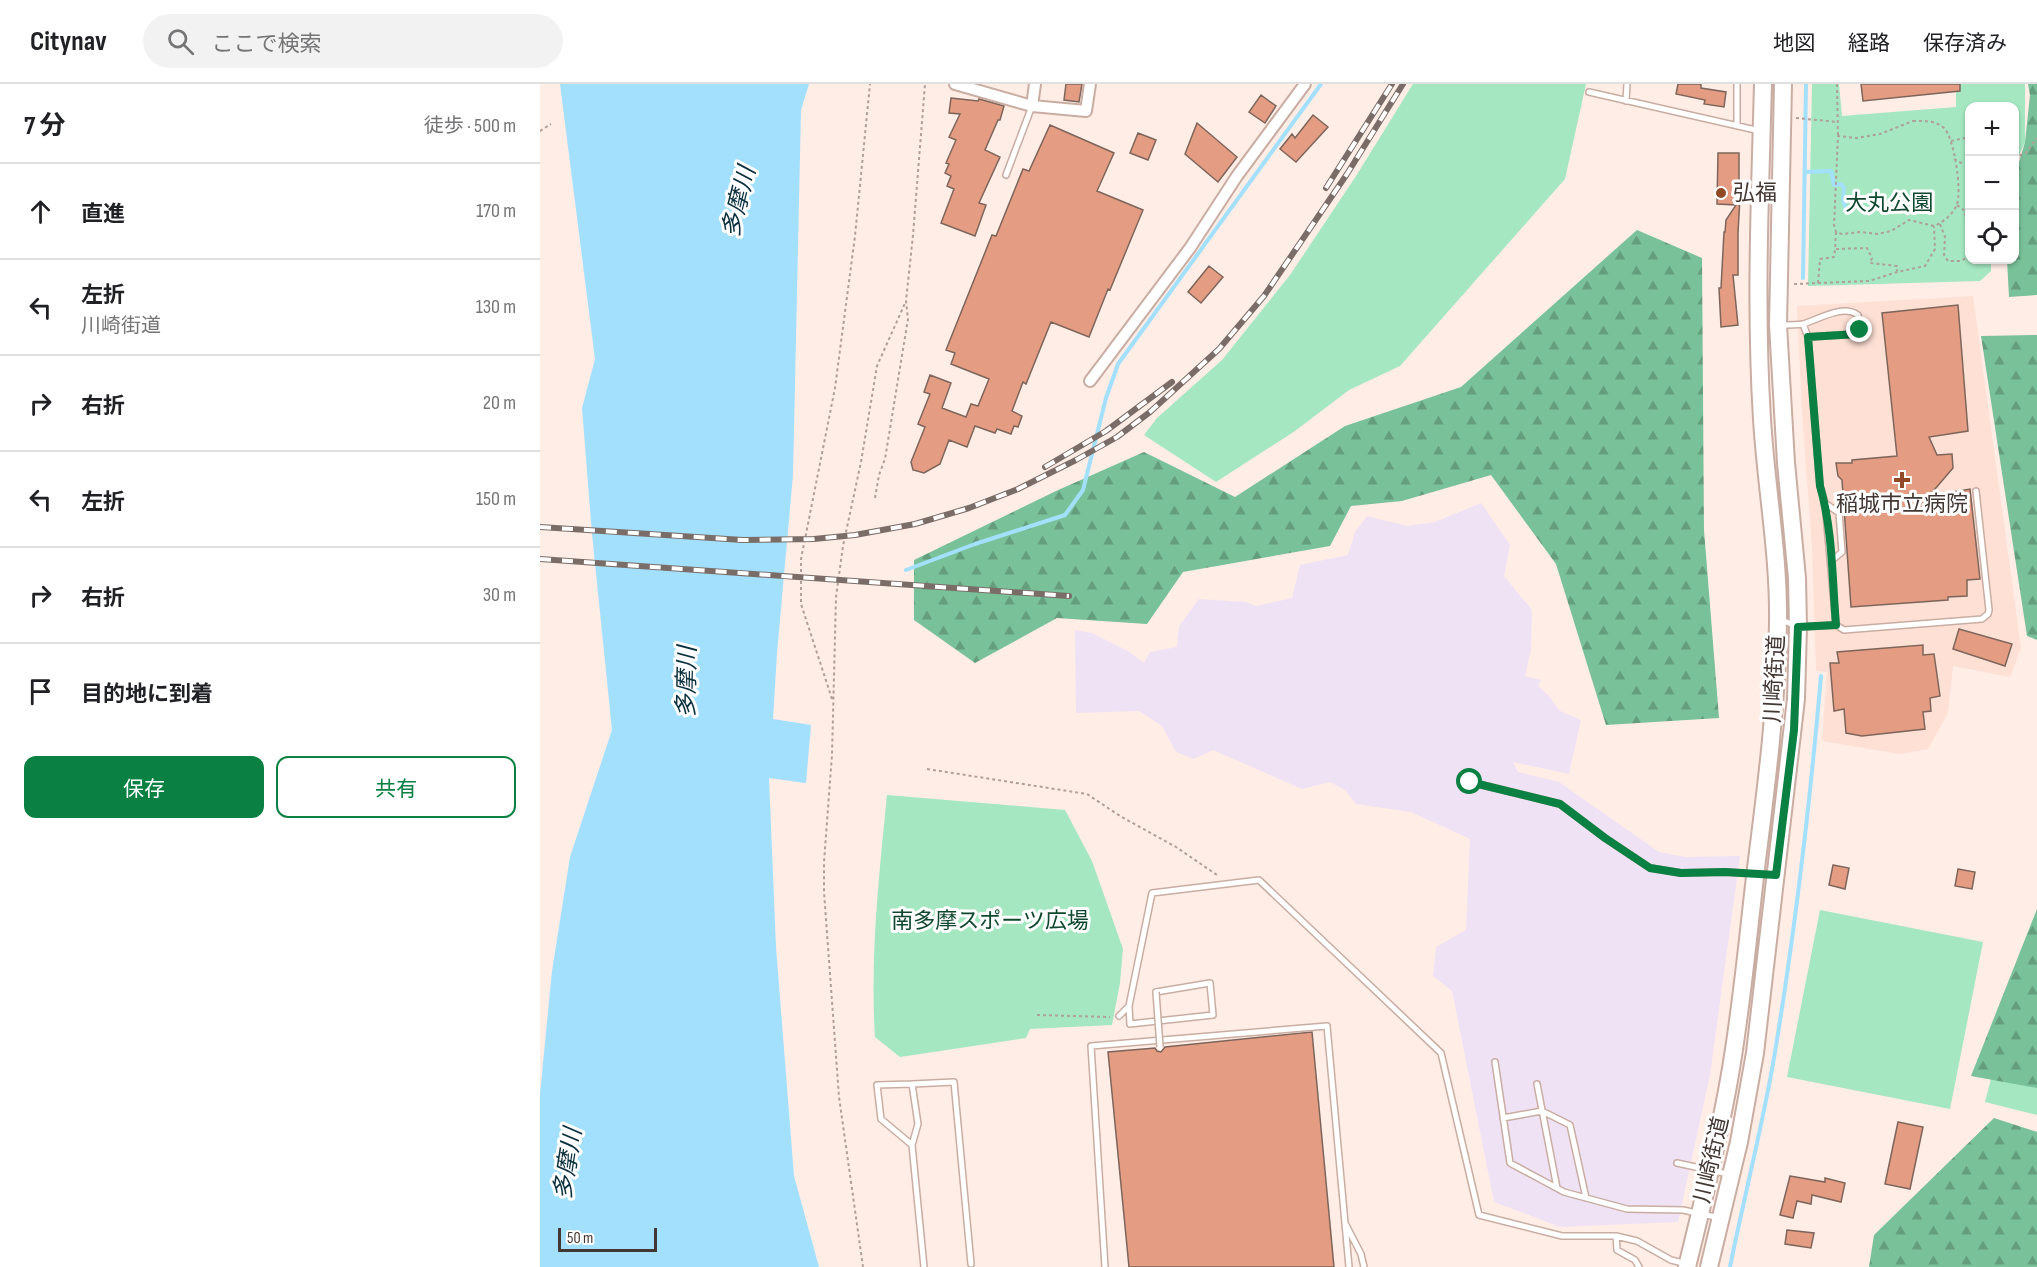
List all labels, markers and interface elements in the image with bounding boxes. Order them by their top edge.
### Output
search box [143,14,563,68]
text: Citynav [30,25,107,58]
icon: search [164,25,197,58]
text: ここで検索 [212,31,322,58]
text: 地図 [1773,31,1815,56]
text: 経路 [1848,31,1890,56]
text: 保存済み [1923,31,2007,56]
map controls [1965,102,2019,264]
button: + [1965,102,2019,156]
text: 7 分 [24,111,65,142]
text: 徒歩 · 500 m [424,114,516,138]
button: − [1965,156,2019,210]
water label: 多摩川 [716,161,763,240]
place label: 弘福 [1733,180,1777,207]
marker: 弘福 [1714,186,1728,200]
park label: 大丸公園 [1845,190,1933,217]
icon: ahead [24,195,57,228]
text: 170 m [476,199,516,223]
text: 直進 [81,201,125,228]
button: locate [1965,210,2019,264]
text: 左折 [81,282,125,309]
icon: left [24,291,57,324]
text: 130 m [476,295,516,319]
text: 川崎街道 [81,314,161,338]
route end [1846,316,1872,342]
icon: right [24,387,57,420]
text: 20 m [483,391,516,415]
text: 右折 [81,393,125,420]
marker: 稲城市立病院 [1893,471,1911,489]
icon: left [24,483,57,516]
text: 150 m [476,487,516,511]
text: 左折 [81,489,125,516]
place label: 稲城市立病院 [1836,491,1968,518]
icon: right [24,579,57,612]
text: 30 m [483,583,516,607]
text: 右折 [81,585,125,612]
street label: 川崎街道 [1759,634,1791,724]
water label: 多摩川 [672,643,702,718]
icon: arrive [24,675,57,708]
text: 目的地に到着 [81,681,213,708]
button: 保存 [24,756,264,818]
button: 共有 [276,756,516,818]
route start [1456,768,1482,794]
park label: 南多摩スポーツ広場 [891,908,1089,935]
street label: 川崎街道 [1689,1114,1735,1206]
water label: 多摩川 [548,1123,588,1202]
scale bar [558,1225,657,1252]
text: 50 m [567,1229,593,1248]

